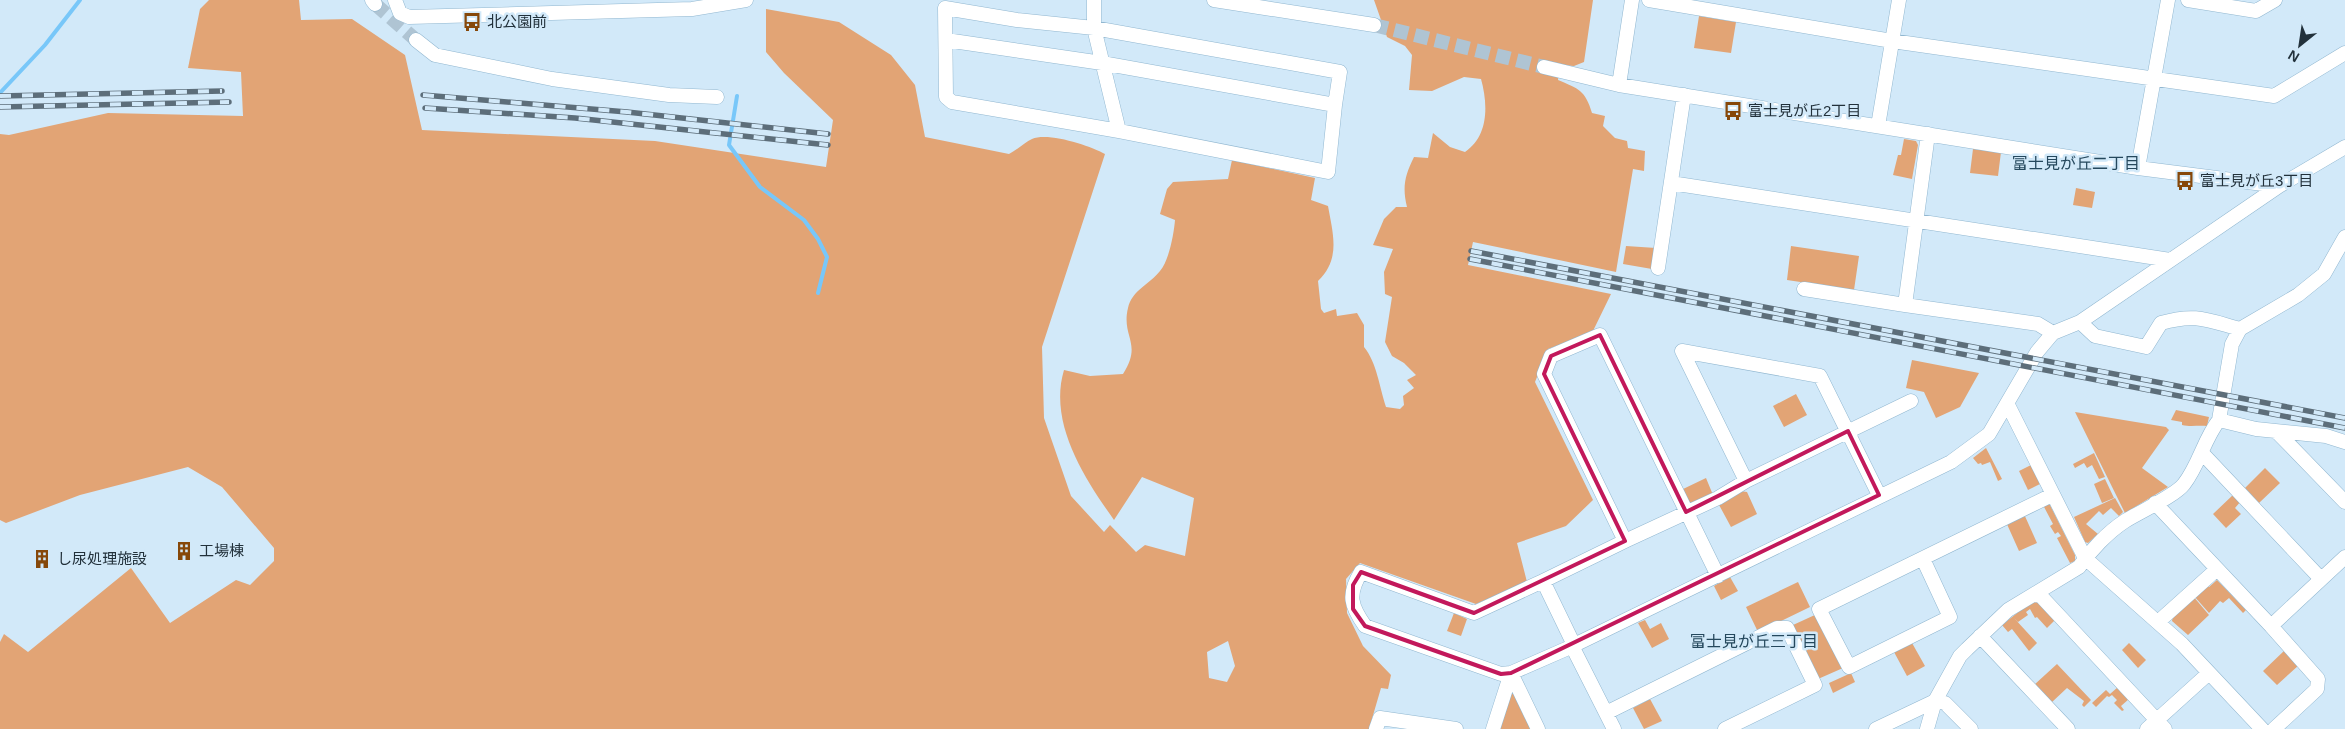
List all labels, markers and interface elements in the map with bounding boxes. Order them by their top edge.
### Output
bus stop icon: 北公園前 [461,11,483,33]
place label: 北公園前 [487,13,547,30]
north arrow [2275,20,2325,70]
text: N [2285,47,2302,66]
bus stop icon: 富士見が丘2丁目 [1722,100,1744,122]
place label: 富士見が丘2丁目 [1748,102,1861,119]
district label: 富士見が丘二丁目 [2012,155,2140,172]
bus stop icon: 富士見が丘3丁目 [2174,170,2196,192]
place label: 富士見が丘3丁目 [2200,172,2313,189]
building icon: 工場棟 [173,540,195,562]
place label: 工場棟 [199,542,244,559]
building icon: し尿処理施設 [31,548,53,570]
place label: し尿処理施設 [57,550,147,567]
district label: 富士見が丘三丁目 [1690,633,1818,650]

